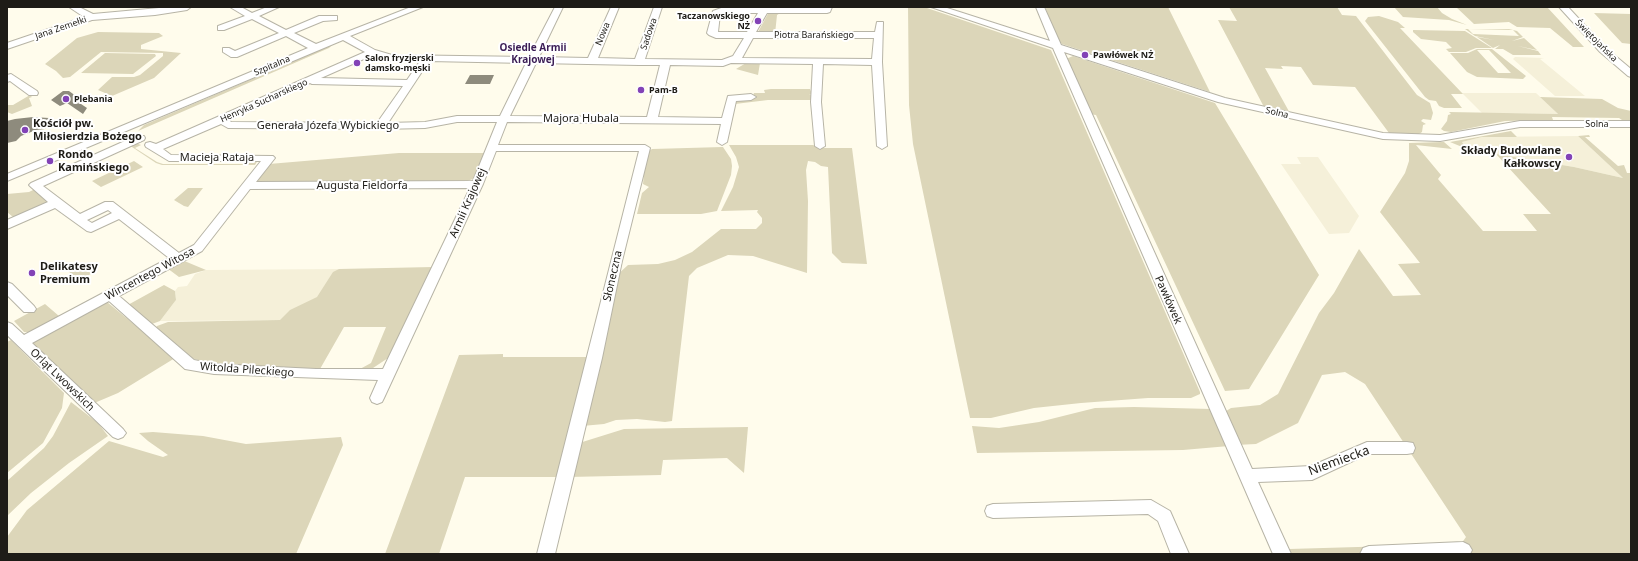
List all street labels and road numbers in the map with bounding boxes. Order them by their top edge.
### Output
street label: Jana Zemełki [34,14,88,42]
street label: Sadowa [639,17,659,51]
street label: Świętojańska [1573,18,1619,64]
street label: Nowa [593,21,613,47]
street label: Piotra Barańskiego [774,30,854,40]
street label: Szpitalna [252,54,292,78]
street label: Henryka Sucharskiego [219,77,309,125]
street label: Solna [1264,105,1290,121]
street label: Majora Hubala [543,112,619,126]
street label: Generała Józefa Wybickiego [257,119,399,133]
street label: Solna [1585,119,1609,129]
street label: Macieja Rataja [180,151,254,165]
street label: Armii Krajowej [447,166,489,240]
street label: Augusta Fieldorfa [316,179,408,193]
street label: Wincentego Witosa [103,245,197,303]
street label: Słoneczna [601,249,625,303]
street label: Pawłówek [1152,274,1184,326]
street label: Orląt Lwowskich [27,346,97,414]
street label: Witolda Pileckiego [199,360,295,380]
street label: Niemiecka [1306,443,1372,479]

